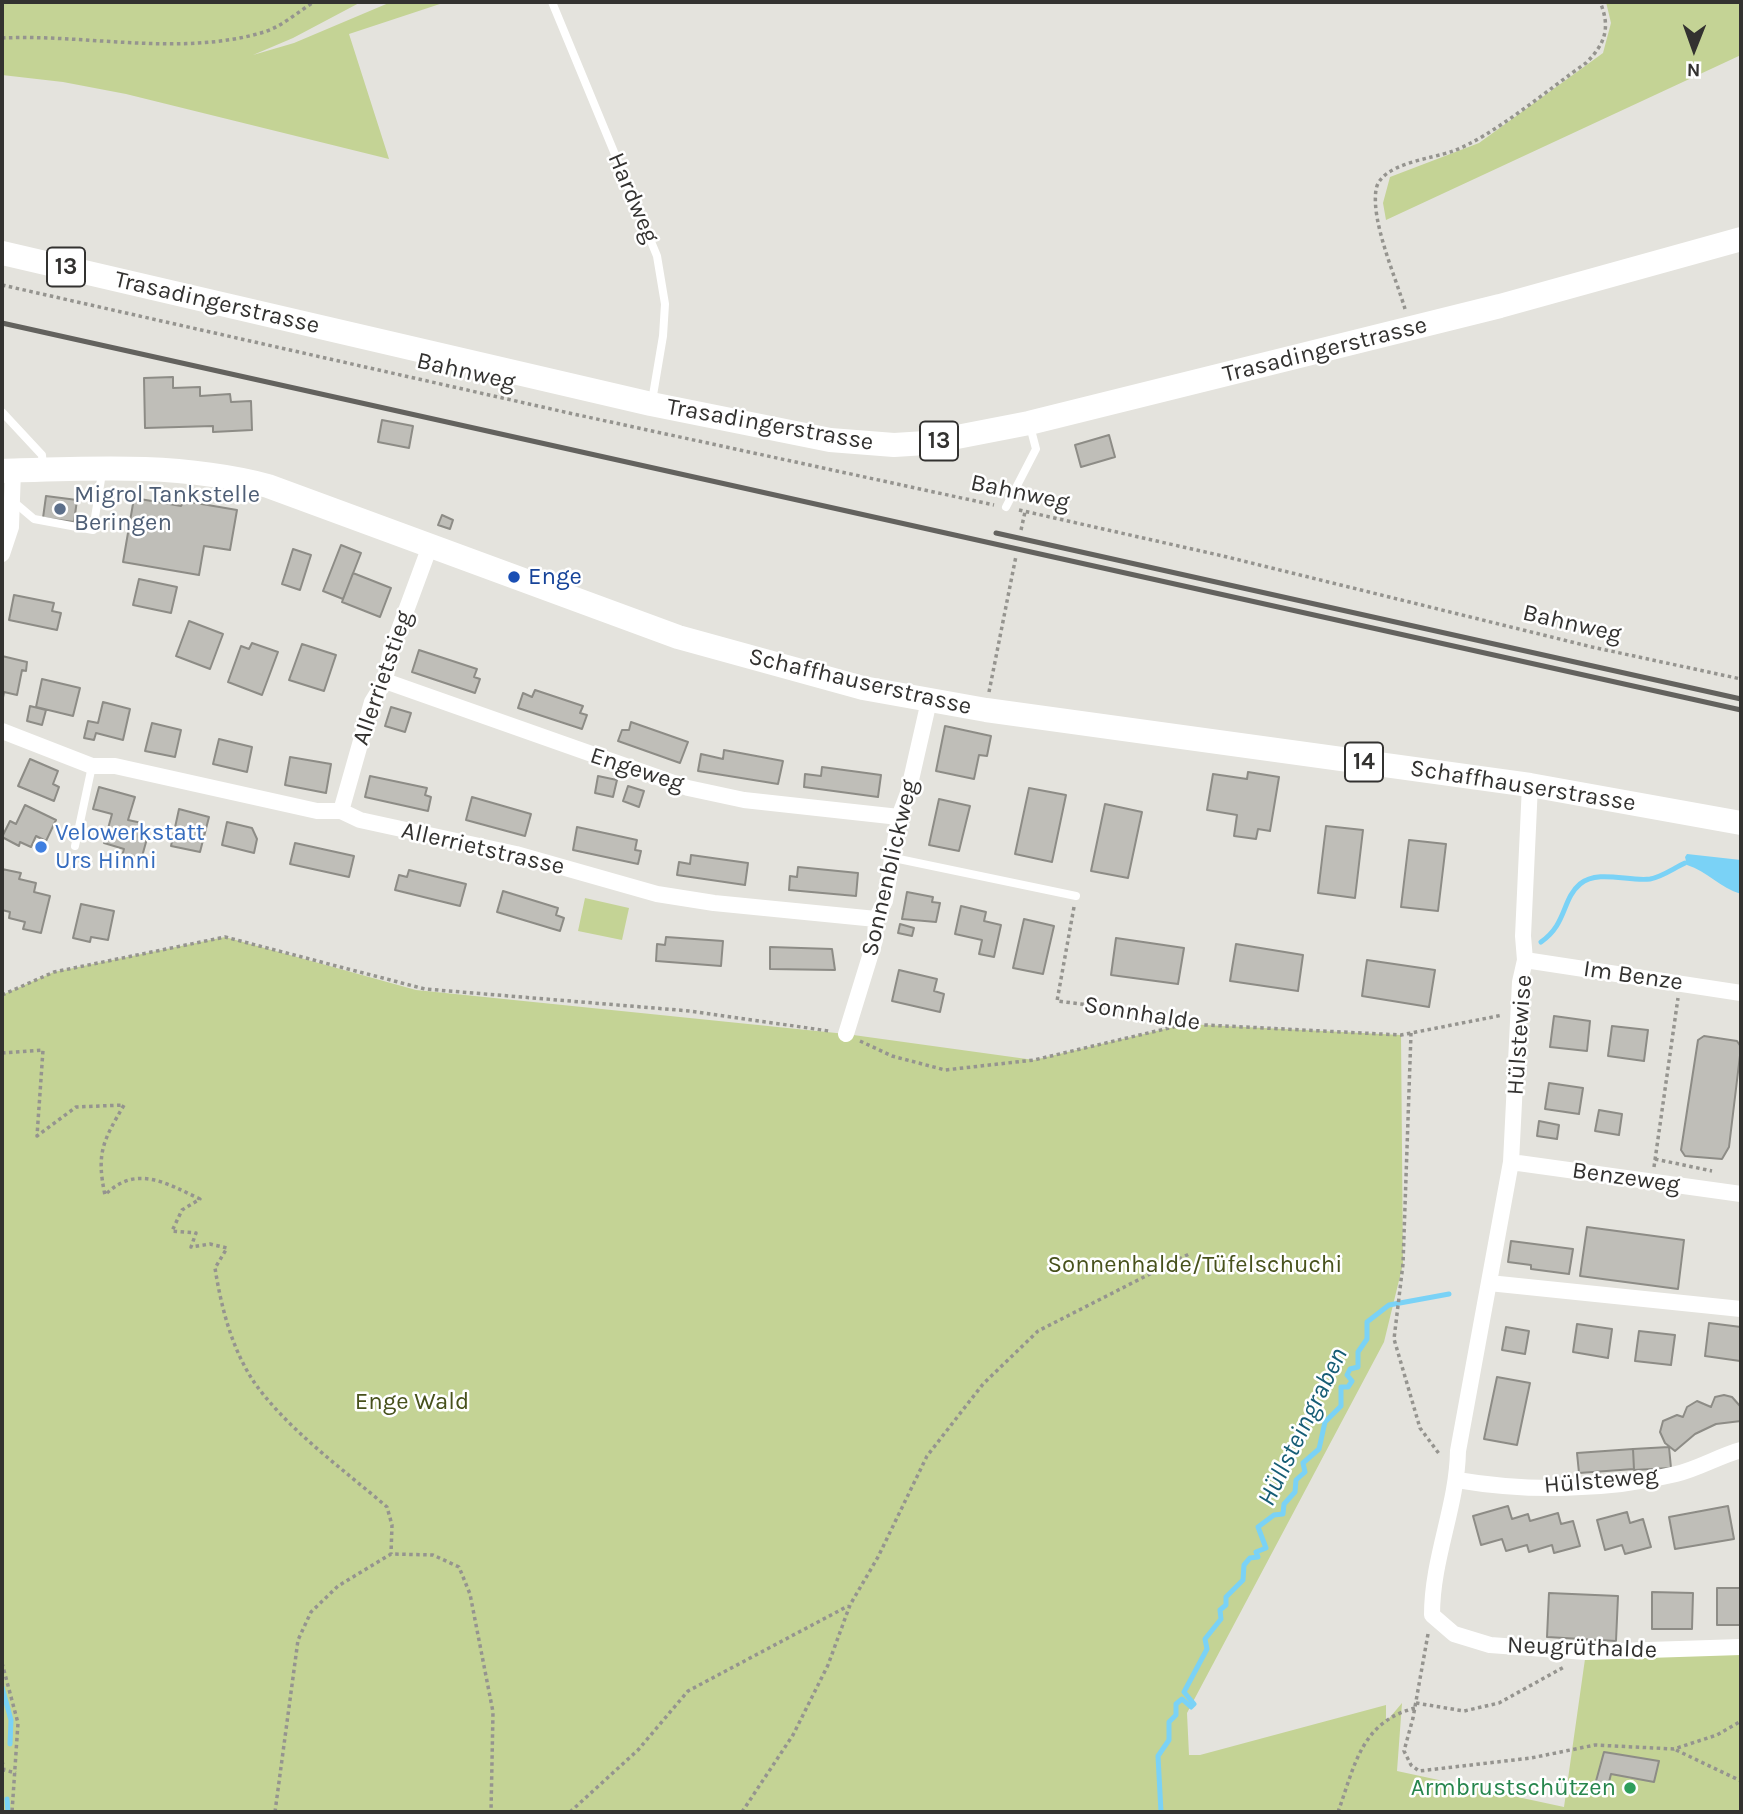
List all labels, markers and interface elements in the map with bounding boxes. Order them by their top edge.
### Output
north arrow [1659,14,1729,84]
text: N [1687,59,1701,81]
street label: Hardweg [601,148,665,248]
road number: 13 [47,248,85,286]
street label: Trasadingerstrasse [112,265,322,341]
street label: Trasadingerstrasse [1220,311,1430,389]
street label: Bahnweg [414,347,518,397]
street label: Trasadingerstrasse [664,393,876,457]
road number: 13 [920,422,958,461]
street label: Bahnweg [968,468,1072,518]
place label: Migrol Tankstelle Beringen [74,481,260,537]
marker: Migrol Tankstelle Beringen [52,501,68,517]
place label: Enge [528,563,582,591]
marker: Enge [506,569,522,585]
street label: Bahnweg [1520,599,1624,649]
street label: Allerrietstieg [347,607,419,749]
street label: Schaffhauserstrasse [746,642,974,722]
street label: Engeweg [586,741,688,799]
road number: 14 [1345,742,1383,782]
street label: Schaffhauserstrasse [1408,754,1638,818]
street label: Sonnenblickweg [856,777,924,959]
street label: Allerrietstrasse [399,816,567,882]
place label: Velowerkstatt Urs Hinni [55,819,205,875]
marker: Velowerkstatt Urs Hinni [33,839,49,855]
street label: Im Benze [1581,955,1685,997]
street label: Hülstewise [1501,974,1539,1096]
street label: Sonnhalde [1082,991,1202,1037]
street label: Benzeweg [1570,1156,1682,1200]
park label: Sonnenhalde/Tüfelschuchi [1048,1251,1342,1279]
water label: Hüllsteingraben [1251,1343,1355,1511]
park label: Enge Wald [355,1388,469,1416]
street label: Hülsteweg [1543,1462,1659,1500]
street label: Neugrüthalde [1507,1631,1657,1665]
place label: Armbrustschützen [1411,1774,1616,1802]
marker: Armbrustschützen [1622,1780,1638,1796]

